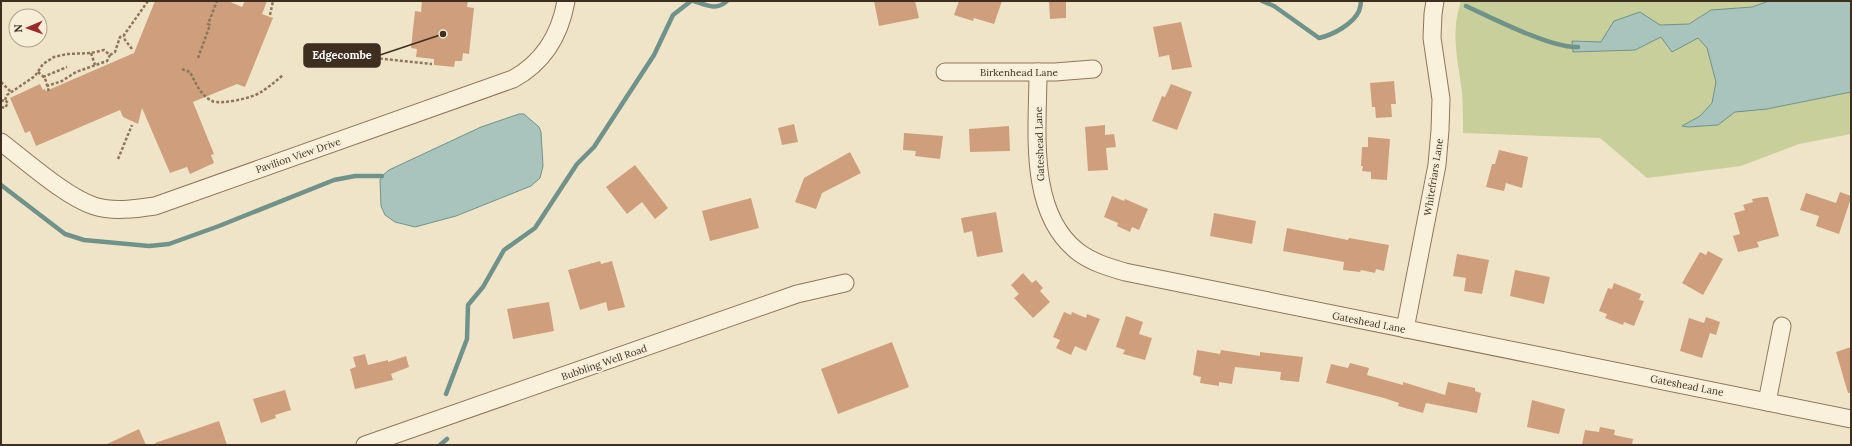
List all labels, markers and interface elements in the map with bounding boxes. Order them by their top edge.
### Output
north arrow [8,8,48,48]
text: N [11,23,25,33]
callout: Edgecombe [304,44,380,67]
text: Edgecombe [312,48,372,62]
street label: Birkenhead Lane [980,66,1058,79]
street label: Gateshead Lane [1032,106,1047,181]
street label: Pavilion View Drive [254,135,343,176]
street label: Whitefriars Lane [1421,137,1446,217]
street label: Gateshead Lane [1331,309,1407,336]
street label: Bubbling Well Road [560,342,649,383]
street label: Gateshead Lane [1649,372,1725,399]

